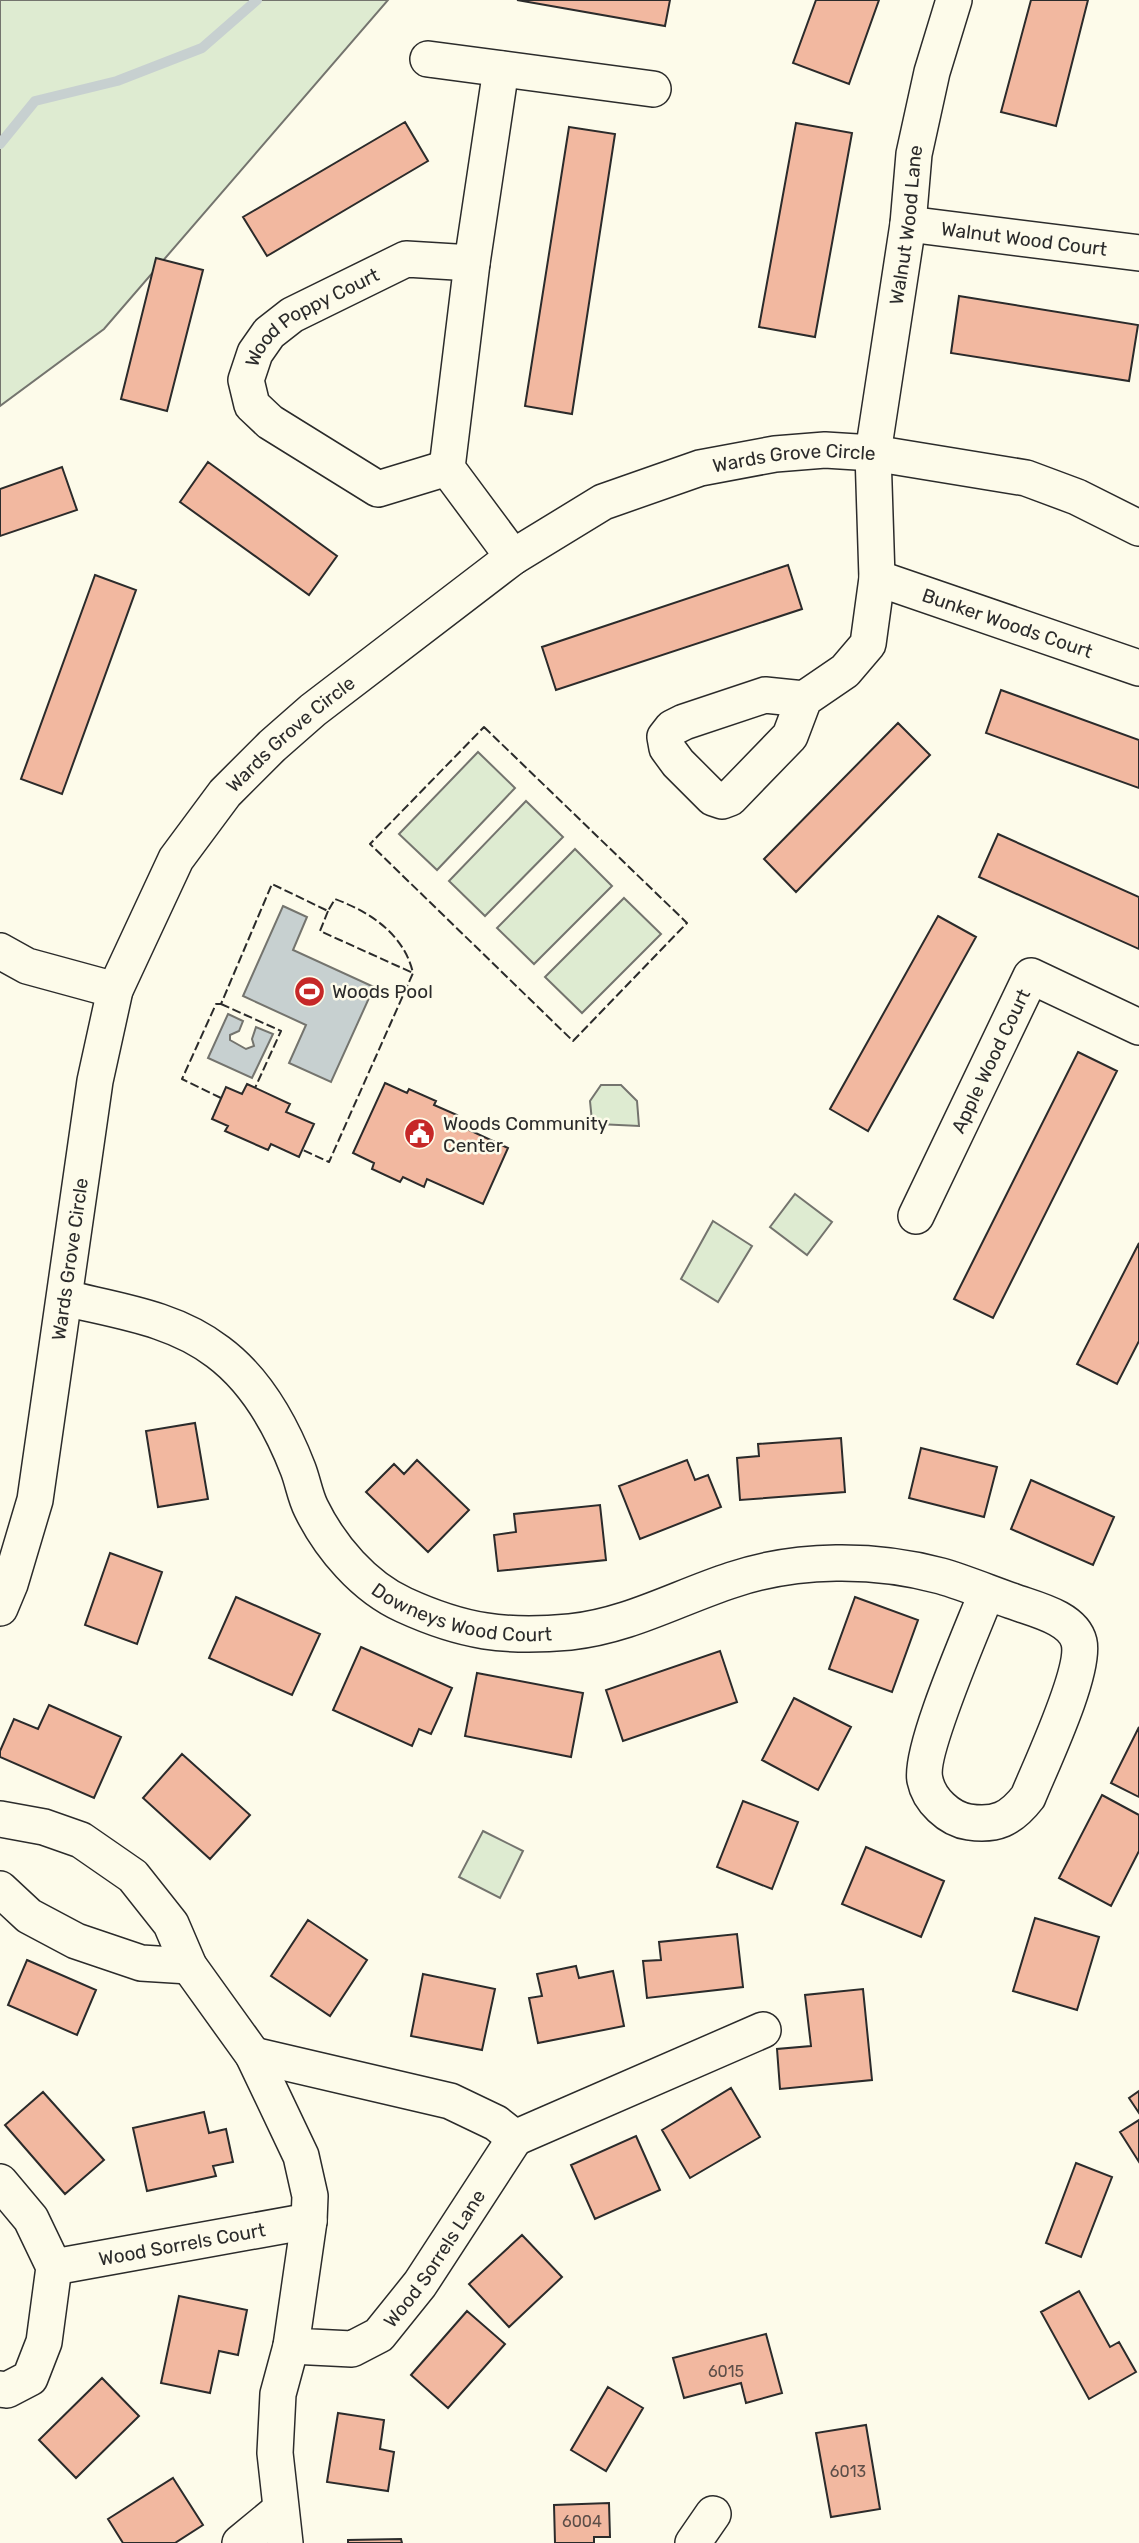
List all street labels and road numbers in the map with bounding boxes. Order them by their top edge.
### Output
street label: Walnut Wood Lane [885,143,928,306]
street label: Walnut Wood Court [940,217,1109,261]
street label: Wood Poppy Court [240,263,383,369]
street label: Wards Grove Circle [711,439,876,477]
street label: Bunker Woods Court [919,583,1096,663]
street label: Wards Grove Circle [222,671,359,797]
street label: Apple Wood Court [946,985,1035,1137]
street label: Wards Grove Circle [47,1176,93,1342]
street label: Downeys Wood Court [367,1578,553,1646]
street label: Wood Sorrels Lane [379,2185,490,2332]
street label: Wood Sorrels Court [97,2218,268,2271]

